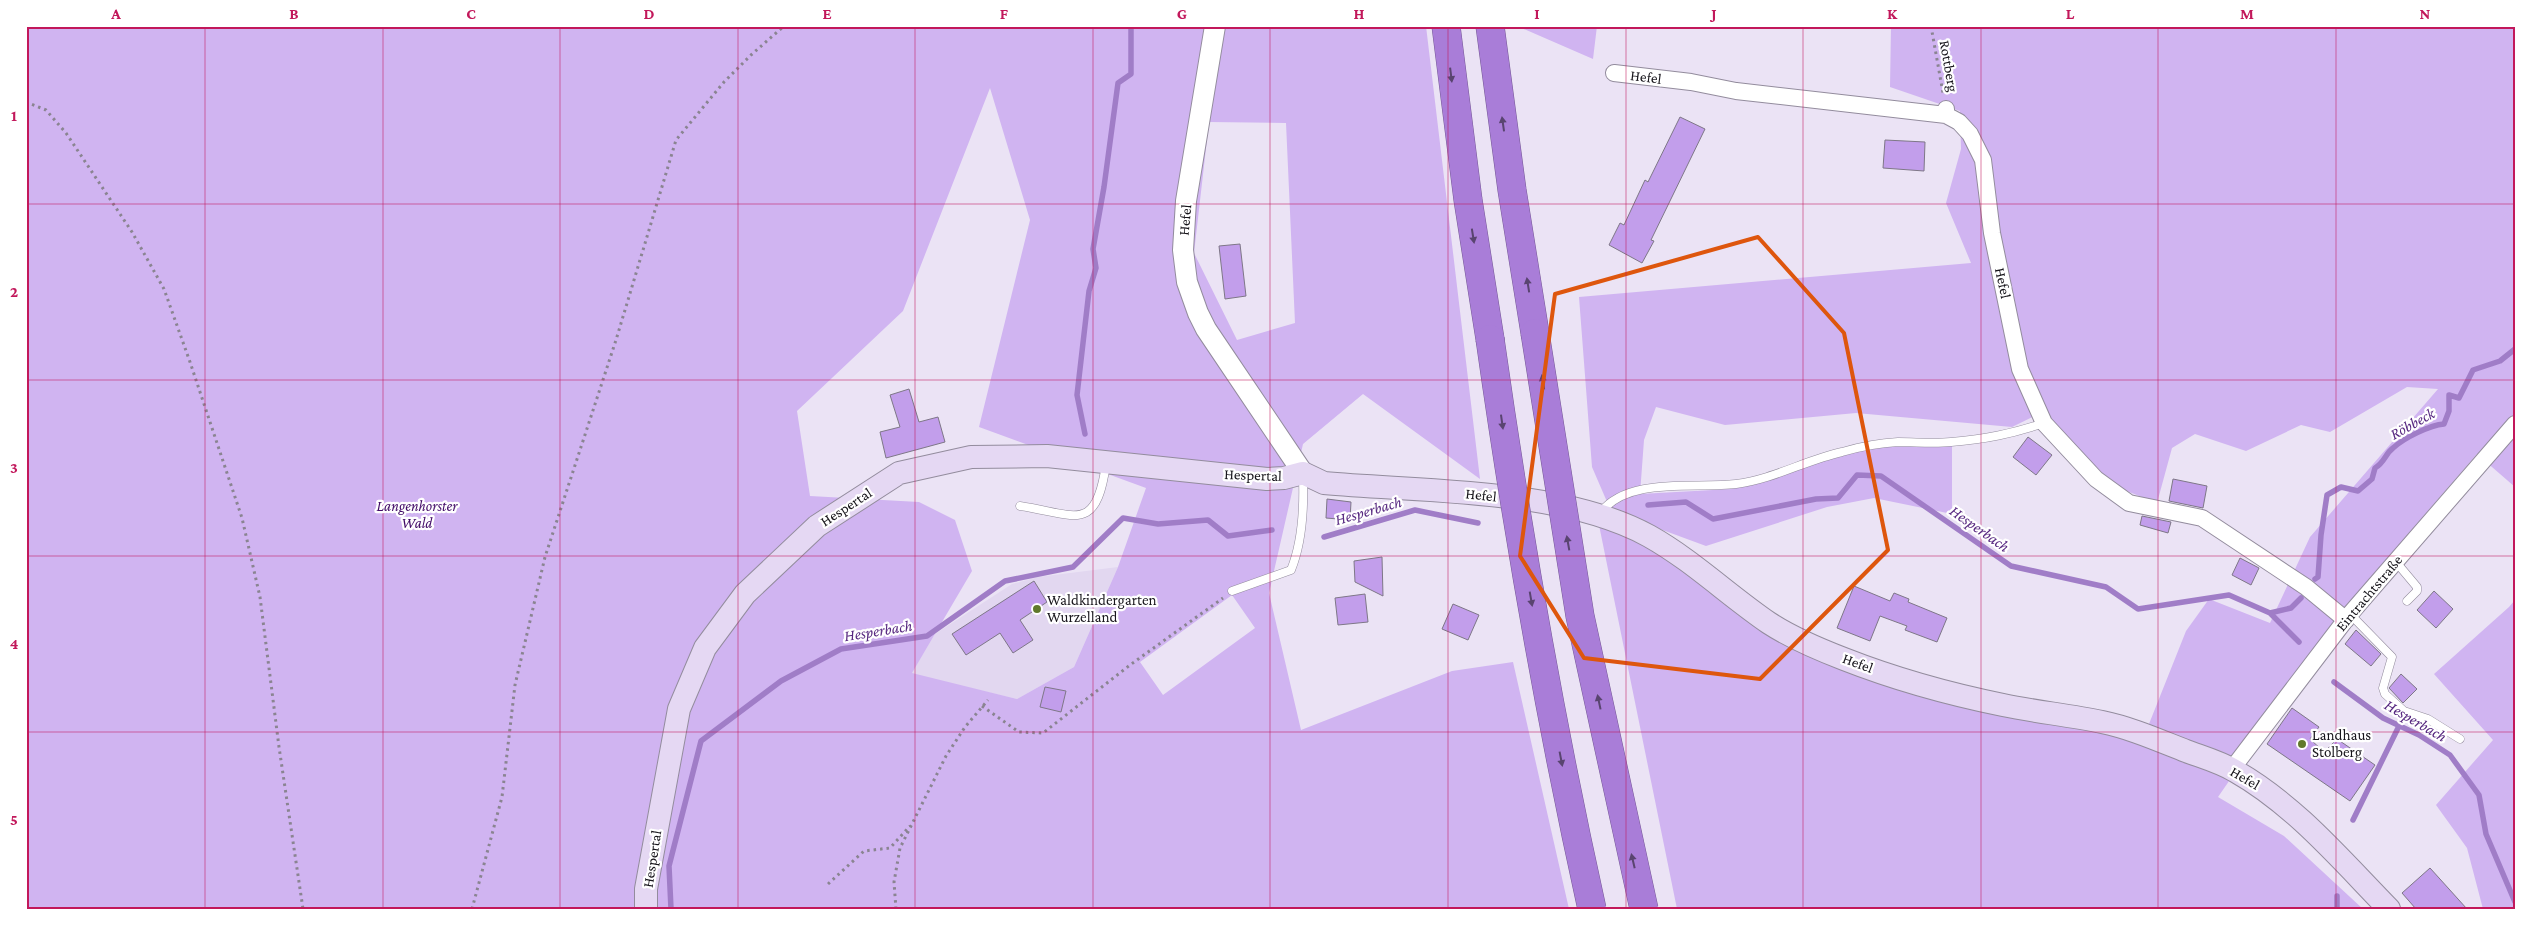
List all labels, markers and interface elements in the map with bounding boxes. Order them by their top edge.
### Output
text: A [110,5,121,22]
text: B [289,5,299,22]
text: C [466,5,476,22]
text: D [643,5,655,22]
text: E [822,5,832,22]
text: F [1000,5,1009,22]
text: G [1177,5,1187,22]
text: H [1354,5,1365,22]
text: I [1534,5,1540,22]
text: J [1709,5,1717,22]
text: K [1887,5,1898,22]
text: L [2066,5,2075,22]
text: M [2240,5,2254,22]
text: N [2420,5,2431,22]
street label: Rottberg [1936,39,1961,93]
one-way arrow [1447,67,1455,83]
street label: Hefel [1629,67,1663,87]
text: 1 [11,107,17,124]
one-way arrow [1499,116,1507,132]
street label: Hefel [1176,204,1194,236]
one-way arrow [1470,228,1478,244]
street label: Hefel [1992,266,2014,300]
one-way arrow [1523,277,1531,293]
text: 2 [10,283,18,300]
one-way arrow [1539,374,1547,390]
water label: Röbbeck [2387,404,2438,443]
one-way arrow [1498,414,1506,430]
text: 3 [10,459,18,476]
street label: Hespertal [1224,466,1282,485]
street label: Hespertal [817,484,875,530]
street label: Hefel [1465,485,1497,505]
water label: Hesperbach [1333,493,1404,529]
park label: Langenhorster Wald [377,498,458,531]
water label: Hesperbach [1946,502,2013,556]
one-way arrow [1564,535,1572,551]
street label: Eintrachtstraße [2333,552,2406,634]
place label: Waldkindergarten Wurzelland [1047,592,1157,625]
one-way arrow [1528,592,1536,608]
marker: Waldkindergarten Wurzelland [1031,603,1043,615]
water label: Hesperbach [843,617,914,645]
text: 4 [10,635,19,652]
street label: Hefel [1841,650,1876,676]
one-way arrow [1594,694,1602,710]
water label: Hesperbach [2381,696,2450,746]
place label: Landhaus Stolberg [2312,727,2371,761]
marker: Landhaus Stolberg [2296,738,2308,750]
one-way arrow [1557,752,1565,767]
street label: Hefel [2227,763,2263,793]
text: 5 [10,811,18,828]
street label: Hespertal [640,829,665,889]
one-way arrow [1629,854,1637,869]

